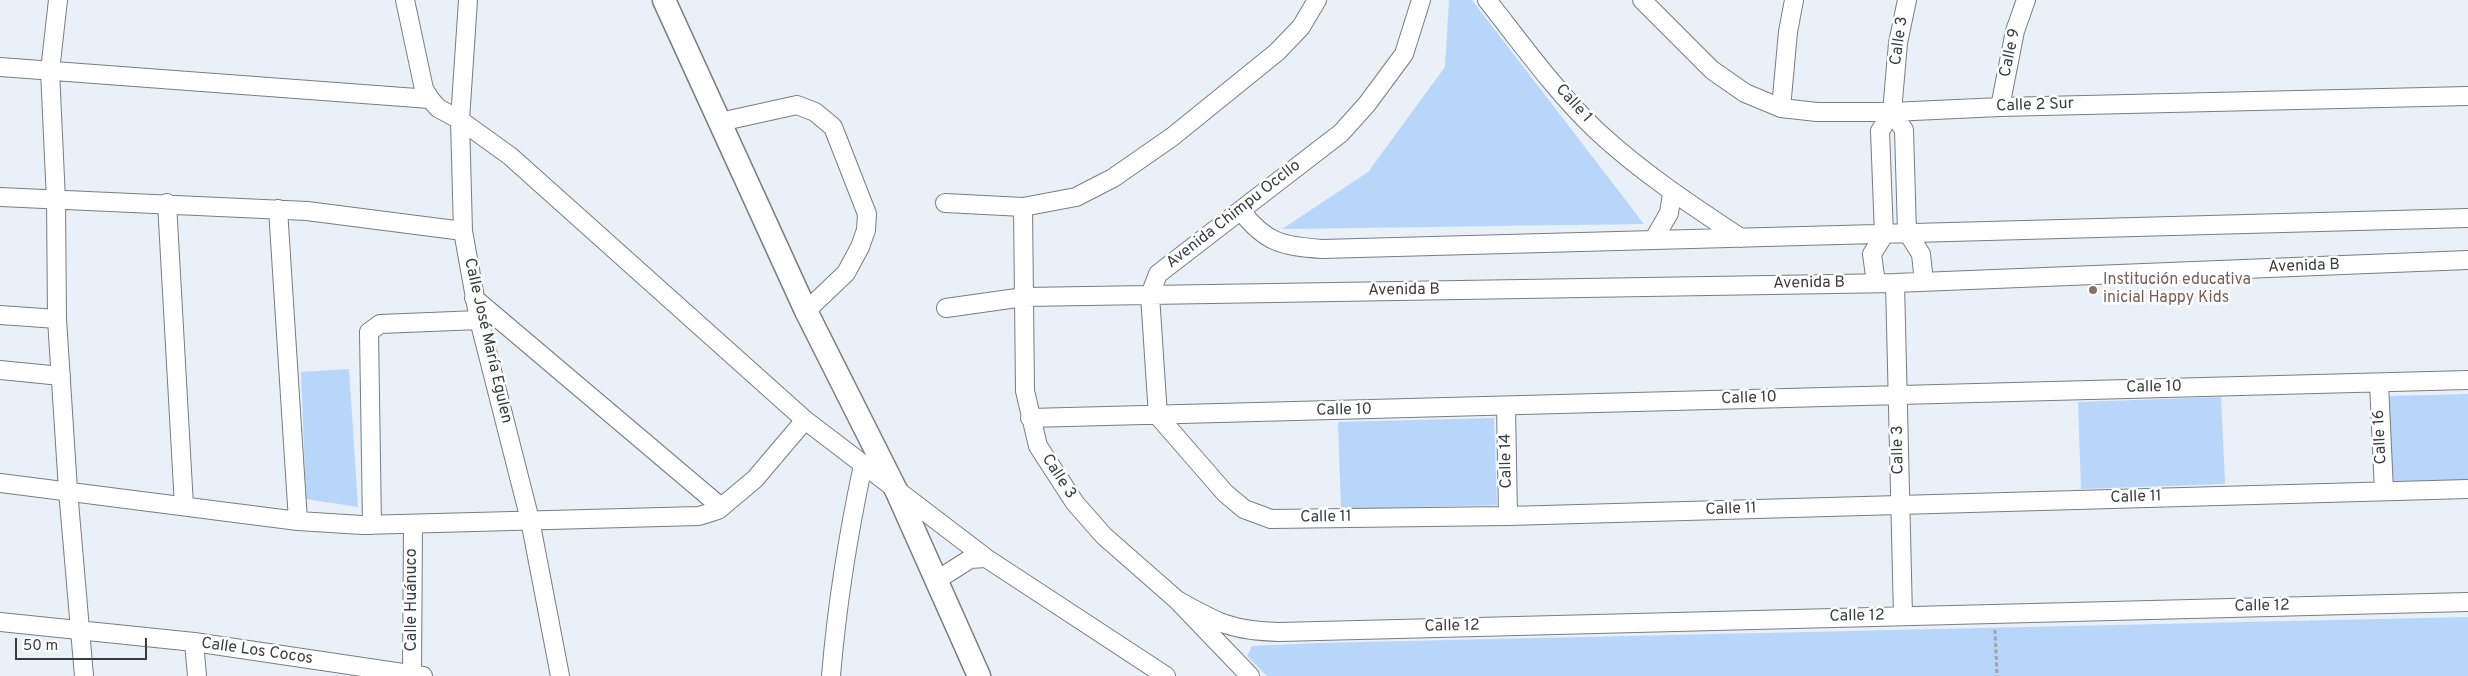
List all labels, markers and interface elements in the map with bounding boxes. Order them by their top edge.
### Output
street label: Calle 3 [1887,15,1913,67]
street label: Calle 9 [1997,27,2025,79]
street label: Calle 1 [1551,81,1595,127]
street label: Calle 2 Sur [1996,95,2074,117]
street label: Avenida Chimpu Occllo [1163,157,1305,273]
street label: Calle José María Egulen [459,256,515,426]
street label: Avenida B [2268,256,2340,278]
place label: Institución educativa inicial Happy Kids [2103,271,2251,309]
street label: Avenida B [1773,274,1845,294]
street label: Avenida B [1368,281,1440,301]
marker: Institución educativa inicial Happy Kids [2087,284,2099,296]
street label: Calle 10 [2126,378,2182,398]
street label: Calle 10 [1721,388,1777,410]
street label: Calle 10 [1316,401,1372,421]
street label: Calle 16 [2370,409,2392,465]
street label: Calle 3 [1889,425,1909,475]
street label: Calle 14 [1497,433,1517,489]
street label: Calle 3 [1037,451,1079,503]
street label: Calle 11 [2110,488,2162,508]
street label: Calle 11 [1705,500,1757,520]
street label: Calle 11 [1300,508,1352,528]
street label: Calle Huánuco [403,548,423,652]
street label: Calle 12 [2234,597,2290,617]
street label: Calle 12 [1829,607,1885,627]
street label: Calle 12 [1424,617,1480,637]
scale bar [18,628,150,660]
street label: Calle Los Cocos [200,635,314,669]
text: 50 m [23,637,58,656]

